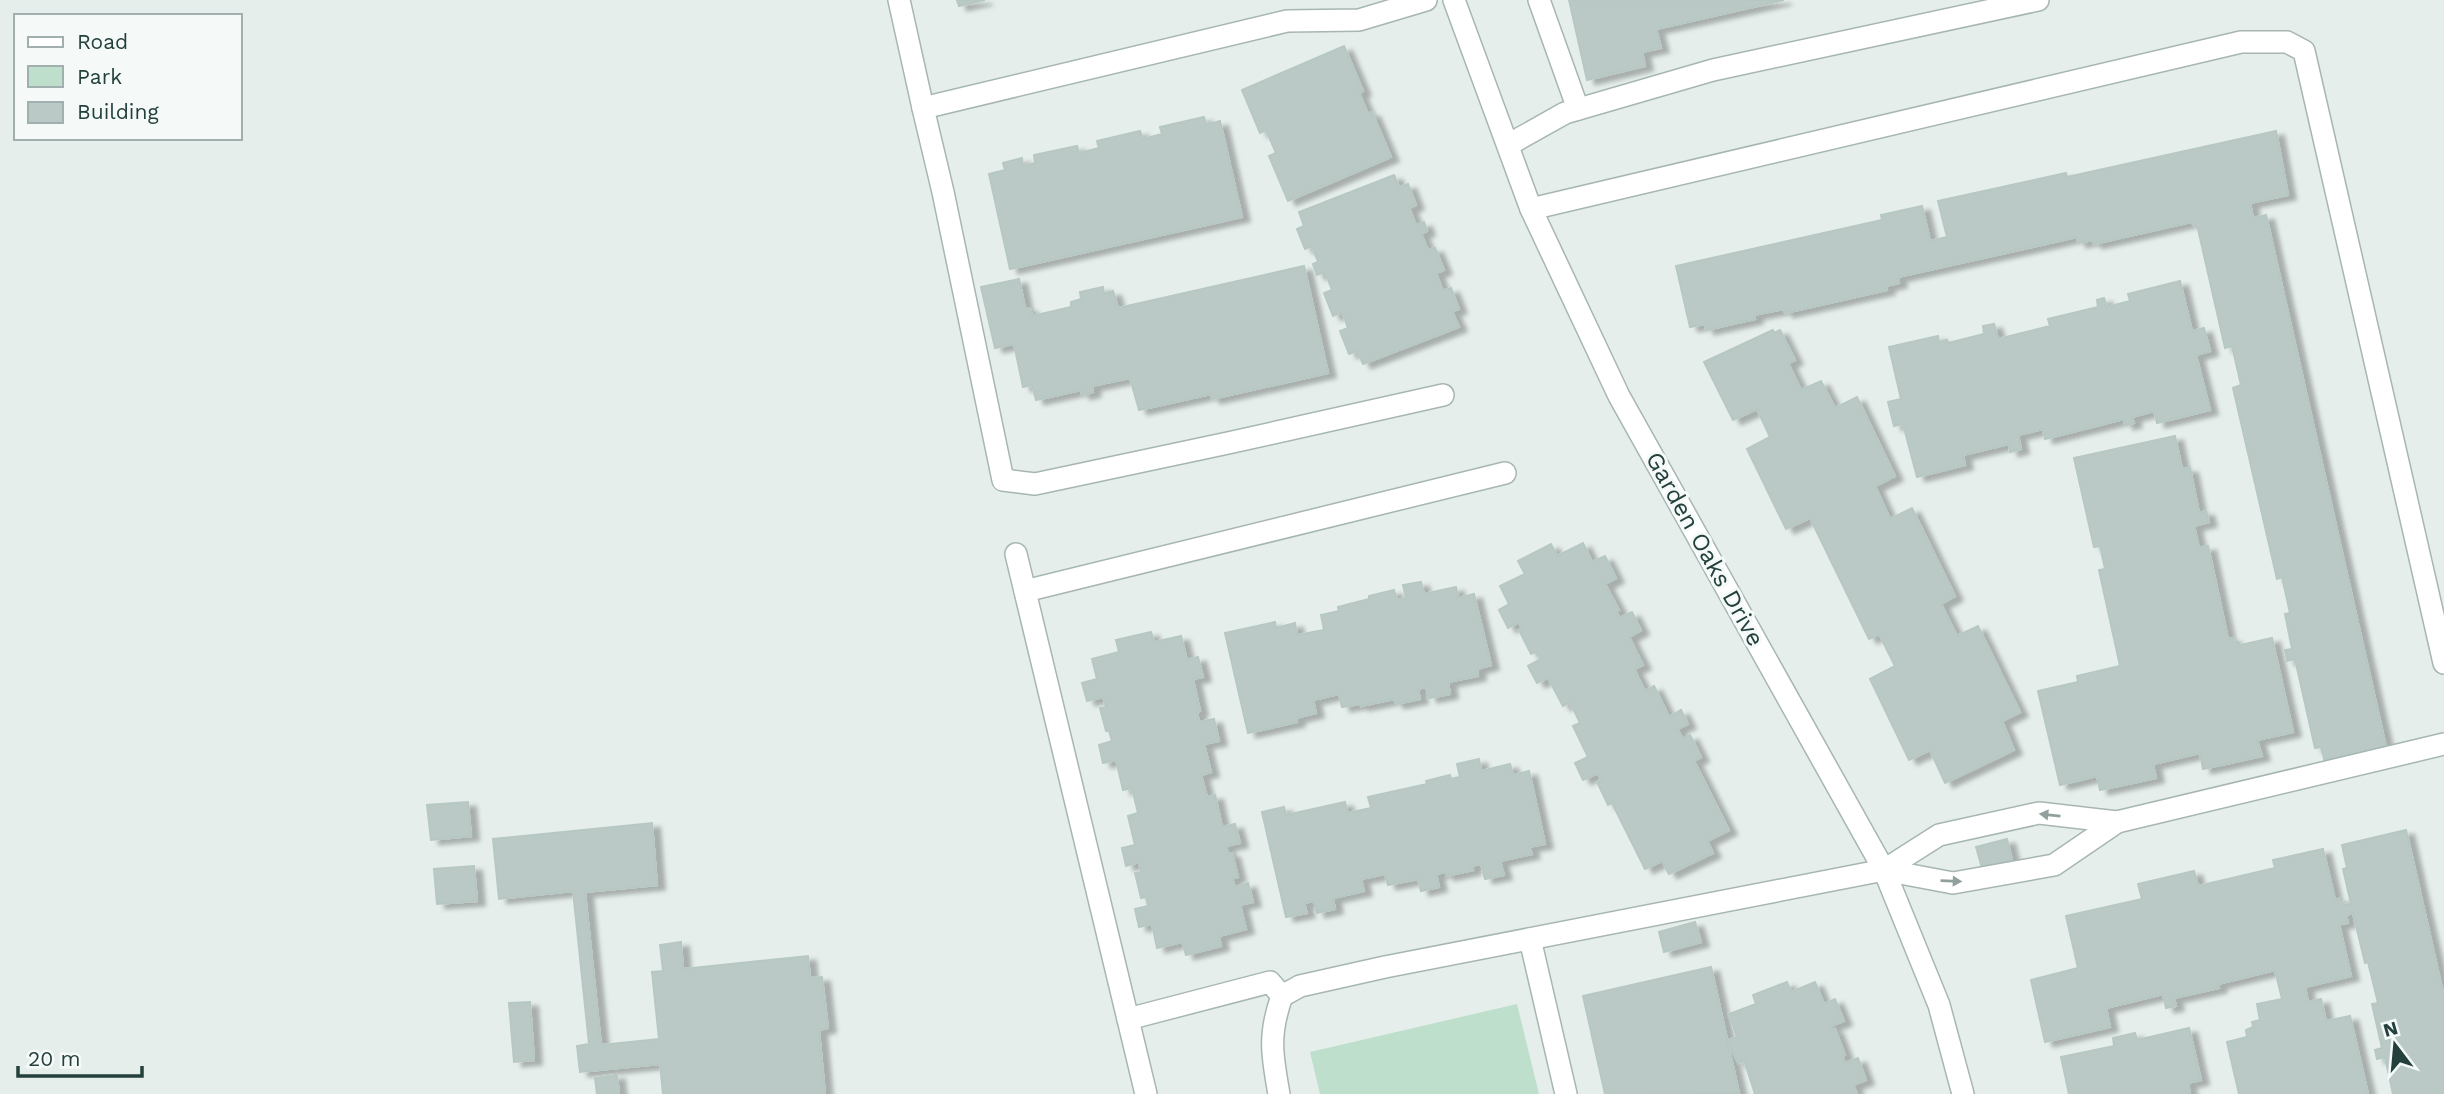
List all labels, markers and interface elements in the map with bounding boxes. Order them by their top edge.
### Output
legend [14,14,242,140]
text: Road [77,29,128,54]
text: Park [77,64,122,89]
text: Building [77,99,159,124]
street label: Garden Oaks Drive [1640,447,1770,651]
one-way arrow [2038,809,2060,820]
one-way arrow [1940,875,1962,886]
north arrow [2360,1010,2430,1080]
text: N [2381,1016,2400,1042]
scale bar [18,1034,142,1078]
text: 20 m [28,1046,80,1071]

